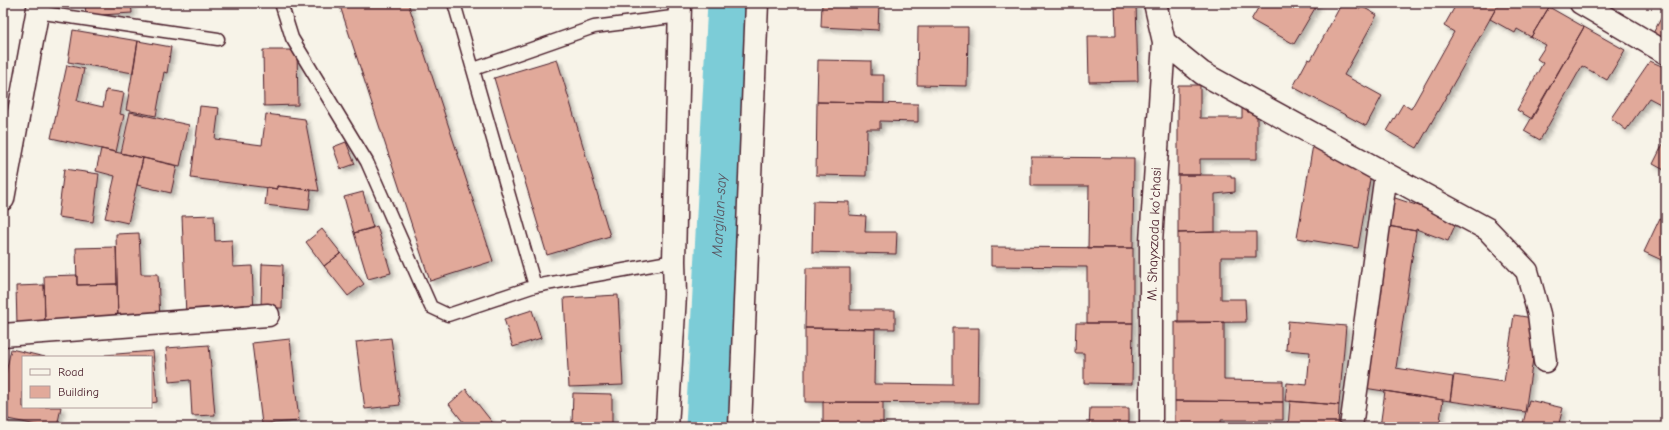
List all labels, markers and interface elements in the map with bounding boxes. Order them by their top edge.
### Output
street label: M. Shayxzoda koʻchasi [1143,167,1165,301]
water label: Margilan-say [708,172,730,258]
legend [22,356,152,408]
text: Road [58,365,84,379]
text: Building [58,385,99,399]

